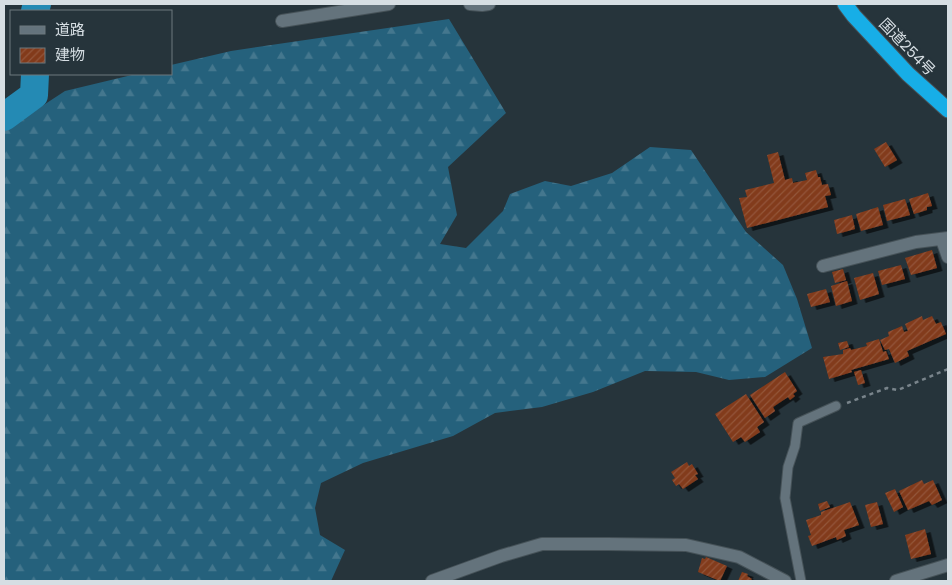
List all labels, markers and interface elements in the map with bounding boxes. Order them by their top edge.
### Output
legend [10,10,172,75]
street label: 国道254号 [875,13,940,80]
text: 道路 [55,19,85,40]
text: 建物 [55,44,85,65]

